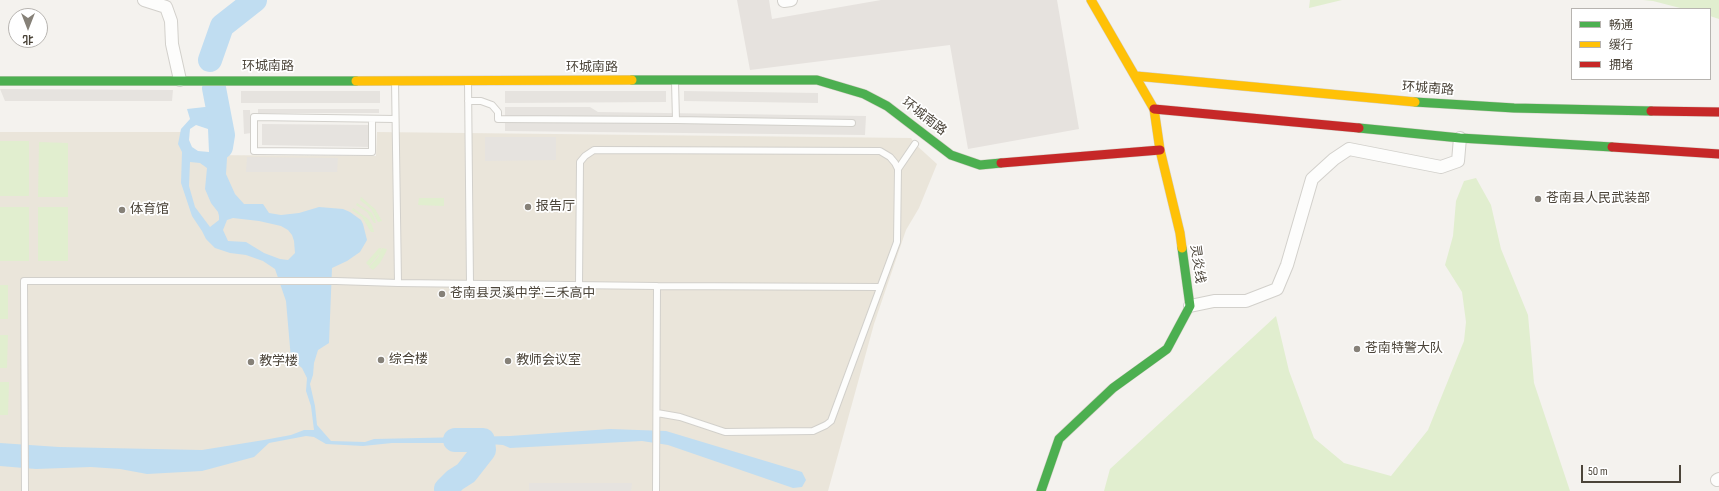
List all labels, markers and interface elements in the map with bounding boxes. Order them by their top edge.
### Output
north arrow [8,8,48,48]
legend [1571,8,1711,80]
text: 畅通 [1609,18,1633,33]
text: 北 [23,33,34,46]
text: 缓行 [1609,38,1633,53]
text: 拥堵 [1609,58,1633,73]
street label: 环城南路 [242,59,294,75]
street label: 环城南路 [566,60,618,76]
street label: 环城南路 [1402,79,1454,99]
street label: 环城南路 [899,95,949,139]
place label: 苍南县人民武装部 [1546,191,1650,207]
marker: 苍南县人民武装部 [1533,194,1543,204]
place label: 报告厅 [536,199,575,215]
place label: 体育馆 [130,202,169,218]
marker: 报告厅 [523,202,533,212]
marker: 体育馆 [117,205,127,215]
street label: 灵炎线 [1187,244,1207,284]
place label: 苍南县灵溪中学·三禾高中 [450,286,596,302]
marker: 苍南县灵溪中学·三禾高中 [437,289,447,299]
place label: 苍南特警大队 [1365,341,1443,357]
marker: 苍南特警大队 [1352,344,1362,354]
place label: 综合楼 [389,352,428,368]
place label: 教师会议室 [516,353,581,369]
place label: 教学楼 [259,354,298,370]
marker: 综合楼 [376,355,386,365]
marker: 教师会议室 [503,356,513,366]
marker: 教学楼 [246,357,256,367]
scale bar [1583,457,1683,483]
text: 50 m [1588,464,1608,479]

